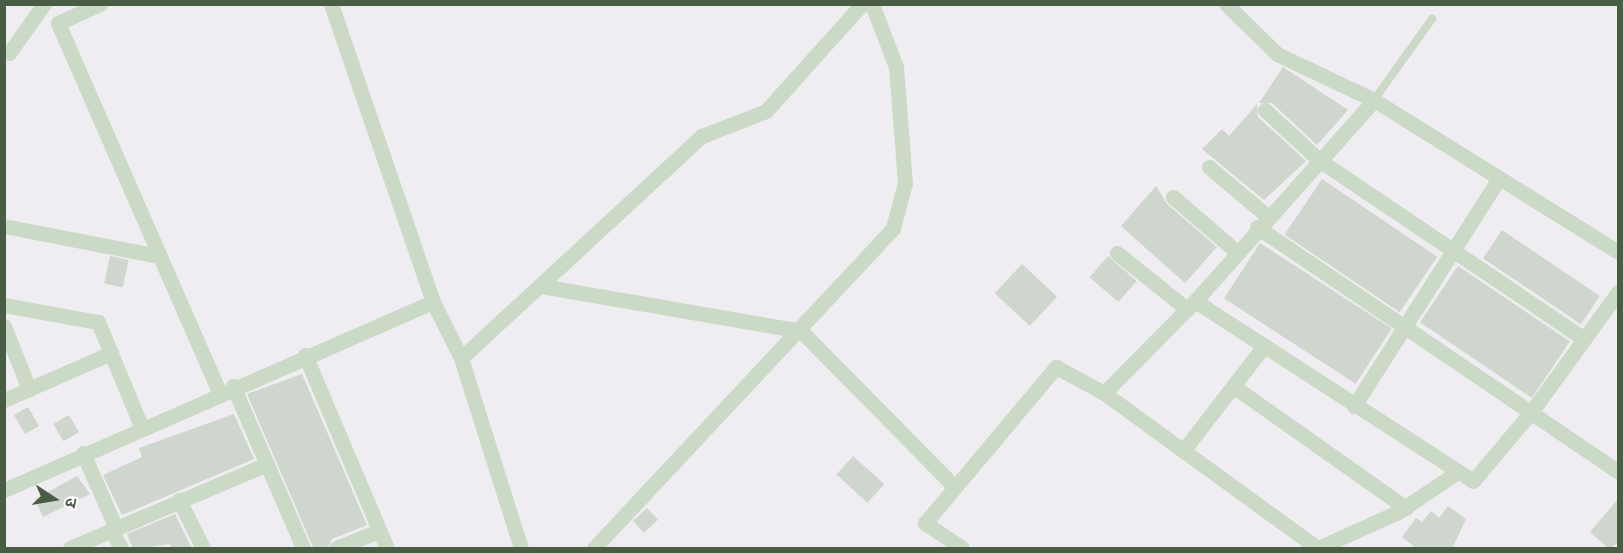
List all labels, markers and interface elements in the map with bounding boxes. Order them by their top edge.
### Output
north arrow [24,469,84,529]
text: उ [60,496,83,510]

